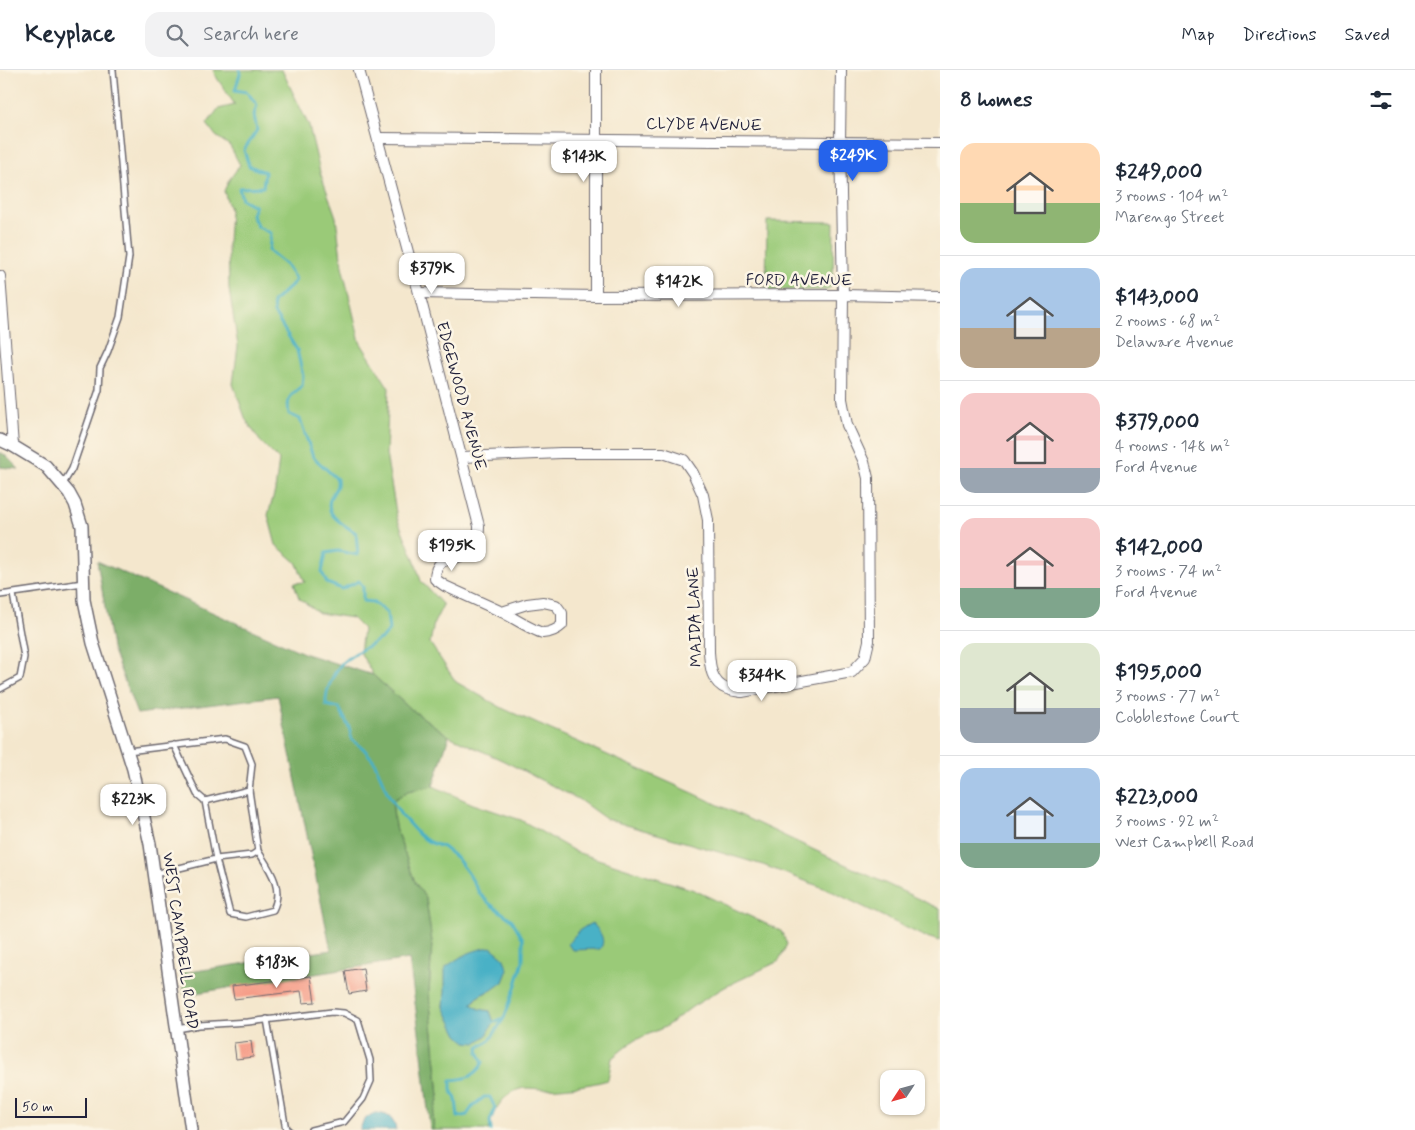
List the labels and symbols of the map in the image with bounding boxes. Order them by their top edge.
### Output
street label: CLYDE AVENUE [646,113,762,137]
pin: $143K [549,140,619,183]
pin: $249K [818,140,888,182]
pin: $379K [397,252,467,295]
pin: $142K [644,266,714,308]
street label: FORD AVENUE [746,270,852,291]
street label: EDGEWOOD AVENUE [431,319,491,473]
pin: $195K [417,530,487,572]
street label: MAIDA LANE [683,566,707,668]
pin: $344K [727,660,797,702]
pin: $223K [98,784,168,826]
street label: WEST CAMPBELL ROAD [157,851,203,1031]
pin: $183K [242,946,312,989]
north arrow [880,1070,925,1115]
scale bar [15,1095,88,1118]

